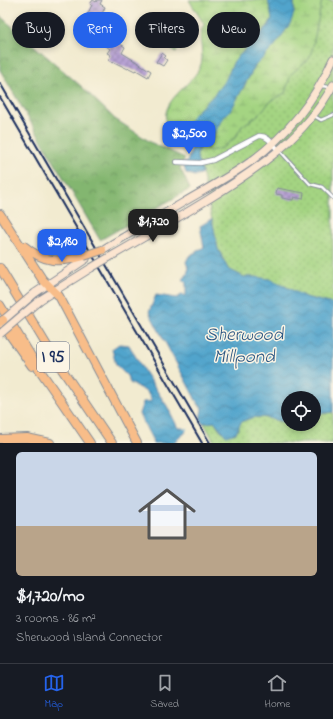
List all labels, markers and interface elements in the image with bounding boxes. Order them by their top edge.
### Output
chip: Buy [12,12,65,48]
chip: Rent [73,12,127,48]
chip: Filters [135,12,199,48]
chip: New [207,12,260,48]
pin: $2,500 [156,121,222,155]
text: $2,500 [171,124,207,143]
pin: $1,720 [120,209,186,243]
text: $1,720 [137,212,169,231]
pin: $2,180 [29,229,95,263]
text: $2,180 [46,232,78,251]
water label: Sherwood Millpond [205,322,284,371]
road number: I 95 [37,342,69,372]
map controls [281,391,321,431]
button: locate [281,391,321,431]
icon: home [131,478,203,550]
text: $1,720/mo [16,584,85,609]
text: 3 rooms · 86 m² [16,609,96,628]
text: Sherwood Island Connector [16,628,162,647]
tab: Map [43,672,65,712]
tab: Saved [150,672,179,712]
tab: Home [265,672,290,712]

